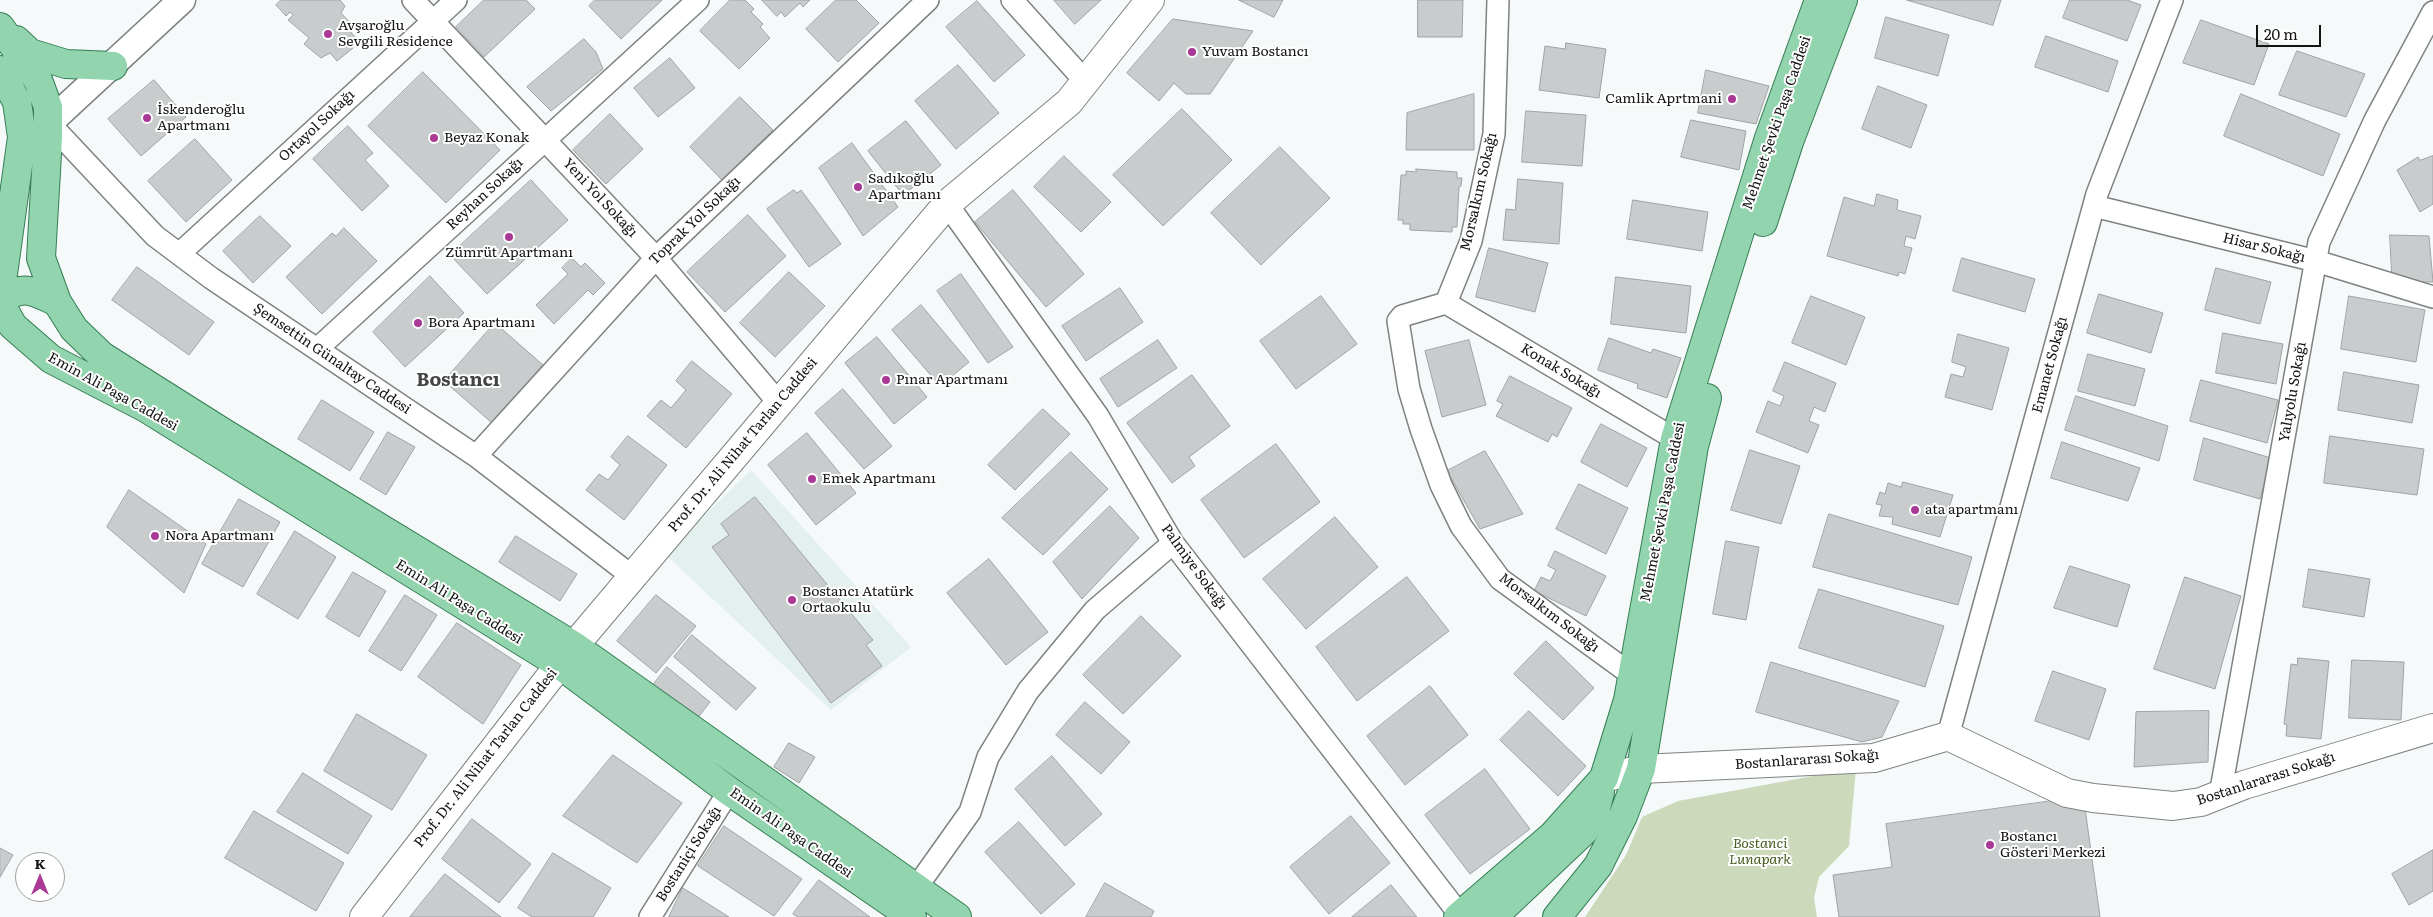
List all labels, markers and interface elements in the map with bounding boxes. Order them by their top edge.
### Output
scale bar [2258,15,2323,47]
place label: Avşaroğlu Sevgili Residence [338,18,453,50]
text: 20 m [2264,22,2298,45]
marker: Avşaroğlu Sevgili Residence [322,28,334,40]
street label: Mehmet Şevki Paşa Caddesi [1739,34,1815,212]
place label: Yuvam Bostancı [1202,44,1308,60]
marker: Yuvam Bostancı [1186,46,1198,58]
street label: Ortayol Sokağı [276,87,358,165]
place label: Camlik Aprtmani [1605,91,1722,107]
marker: Camlik Aprtmani [1726,93,1738,105]
place label: İskenderoğlu Apartmanı [157,102,245,134]
marker: İskenderoğlu Apartmanı [141,112,153,124]
place label: Beyaz Konak [444,130,529,146]
street label: Morsalkım Sokağı [1457,131,1501,253]
marker: Beyaz Konak [428,132,440,144]
street label: Reyhan Sokağı [443,154,527,234]
street label: Yeni Yol Sokağı [559,155,641,241]
place label: Sadıkoğlu Apartmanı [868,171,941,203]
street label: Toprak Yol Sokağı [646,173,744,269]
marker: Sadıkoğlu Apartmanı [852,181,864,193]
street label: Hisar Sokağı [2221,230,2307,266]
marker: Zümrüt Apartmanı [503,231,515,243]
place label: Zümrüt Apartmanı [445,245,573,261]
street label: Şemsettin Günaltay Caddesi [250,300,414,418]
place label: Bora Apartmanı [428,315,535,331]
street label: Emanet Sokağı [2029,315,2071,415]
marker: Bora Apartmanı [412,317,424,329]
street label: Konak Sokağı [1518,340,1604,402]
street label: Yalıyolu Sokağı [2276,340,2310,444]
street label: Emin Ali Paşa Caddesi [45,349,181,435]
street label: Prof. Dr. Ali Nihat Tarlan Caddesi [665,354,821,536]
district label: Bostancı [416,369,500,391]
place label: Pınar Apartmanı [896,372,1008,388]
marker: Pınar Apartmanı [880,374,892,386]
street label: Mehmet Şevki Paşa Caddesi [1637,421,1689,603]
place label: Emek Apartmanı [822,471,936,487]
marker: Emek Apartmanı [806,473,818,485]
place label: ata apartmanı [1925,502,2018,518]
marker: ata apartmanı [1909,504,1921,516]
street label: Palmiye Sokağı [1157,521,1231,613]
place label: Nora Apartmanı [165,528,274,544]
marker: Nora Apartmanı [149,530,161,542]
street label: Emin Ali Paşa Caddesi [393,556,525,648]
street label: Morsalkım Sokağı [1495,570,1603,656]
place label: Bostancı Atatürk Ortaokulu [802,584,914,616]
marker: Bostancı Atatürk Ortaokulu [786,594,798,606]
street label: Prof. Dr. Ali Nihat Tarlan Caddesi [411,665,561,851]
street label: Bostanlararası Sokağı [1734,747,1880,773]
street label: Bostanlararası Sokağı [2195,749,2337,809]
street label: Emin Ali Paşa Caddesi [726,784,856,882]
street label: Bostaniçi Sokağı [653,803,725,905]
place label: Bostancı Gösteri Merkezi [2000,829,2106,862]
park label: Bostanci Lunapark [1729,836,1791,869]
marker: Bostancı Gösteri Merkezi [1984,839,1996,851]
north arrow [15,852,65,902]
text: K [35,853,45,873]

